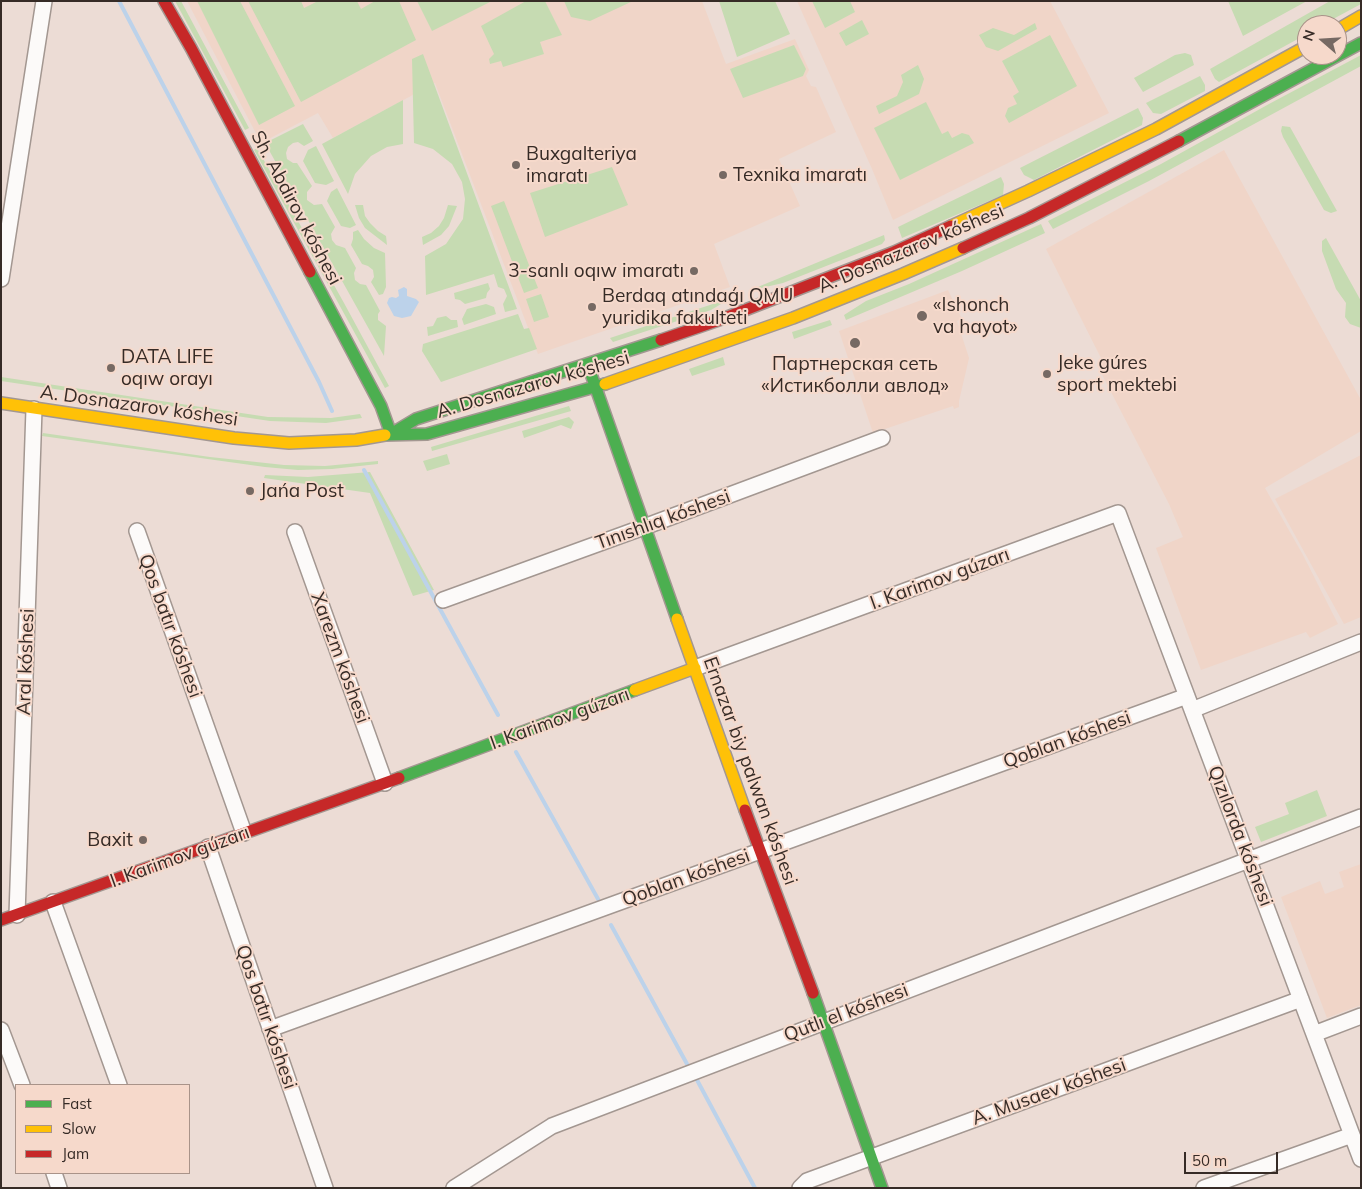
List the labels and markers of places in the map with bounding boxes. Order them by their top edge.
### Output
place label: Buxgalteriya imaratı [526,143,637,187]
marker: Buxgalteriya imaratı [510,159,522,171]
place label: Texnika imaratı [733,164,867,186]
marker: Texnika imaratı [717,169,729,181]
place label: 3-sanlı oqıw imaratı [508,260,684,282]
marker: 3-sanlı oqıw imaratı [688,265,700,277]
place label: Berdaq atındaǵı QMU yuridika fakulteti [602,285,793,329]
place label: «Ishonch va hayot» [933,294,1018,338]
marker: Berdaq atındaǵı QMU yuridika fakulteti [586,301,598,313]
marker: «Ishonch va hayot» [915,309,929,323]
marker: Партнерская сеть «Истикболли авлод» [848,336,862,350]
place label: DATA LIFE oqıw orayı [121,346,214,390]
place label: Jeke gúres sport mektebi [1057,352,1177,396]
place label: Партнерская сеть «Истикболли авлод» [761,353,949,397]
marker: DATA LIFE oqıw orayı [105,362,117,374]
marker: Jeke gúres sport mektebi [1041,368,1053,380]
place label: Jańa Post [260,480,344,502]
marker: Jańa Post [244,485,256,497]
place label: Baxit [87,829,133,851]
marker: Baxit [137,834,149,846]

